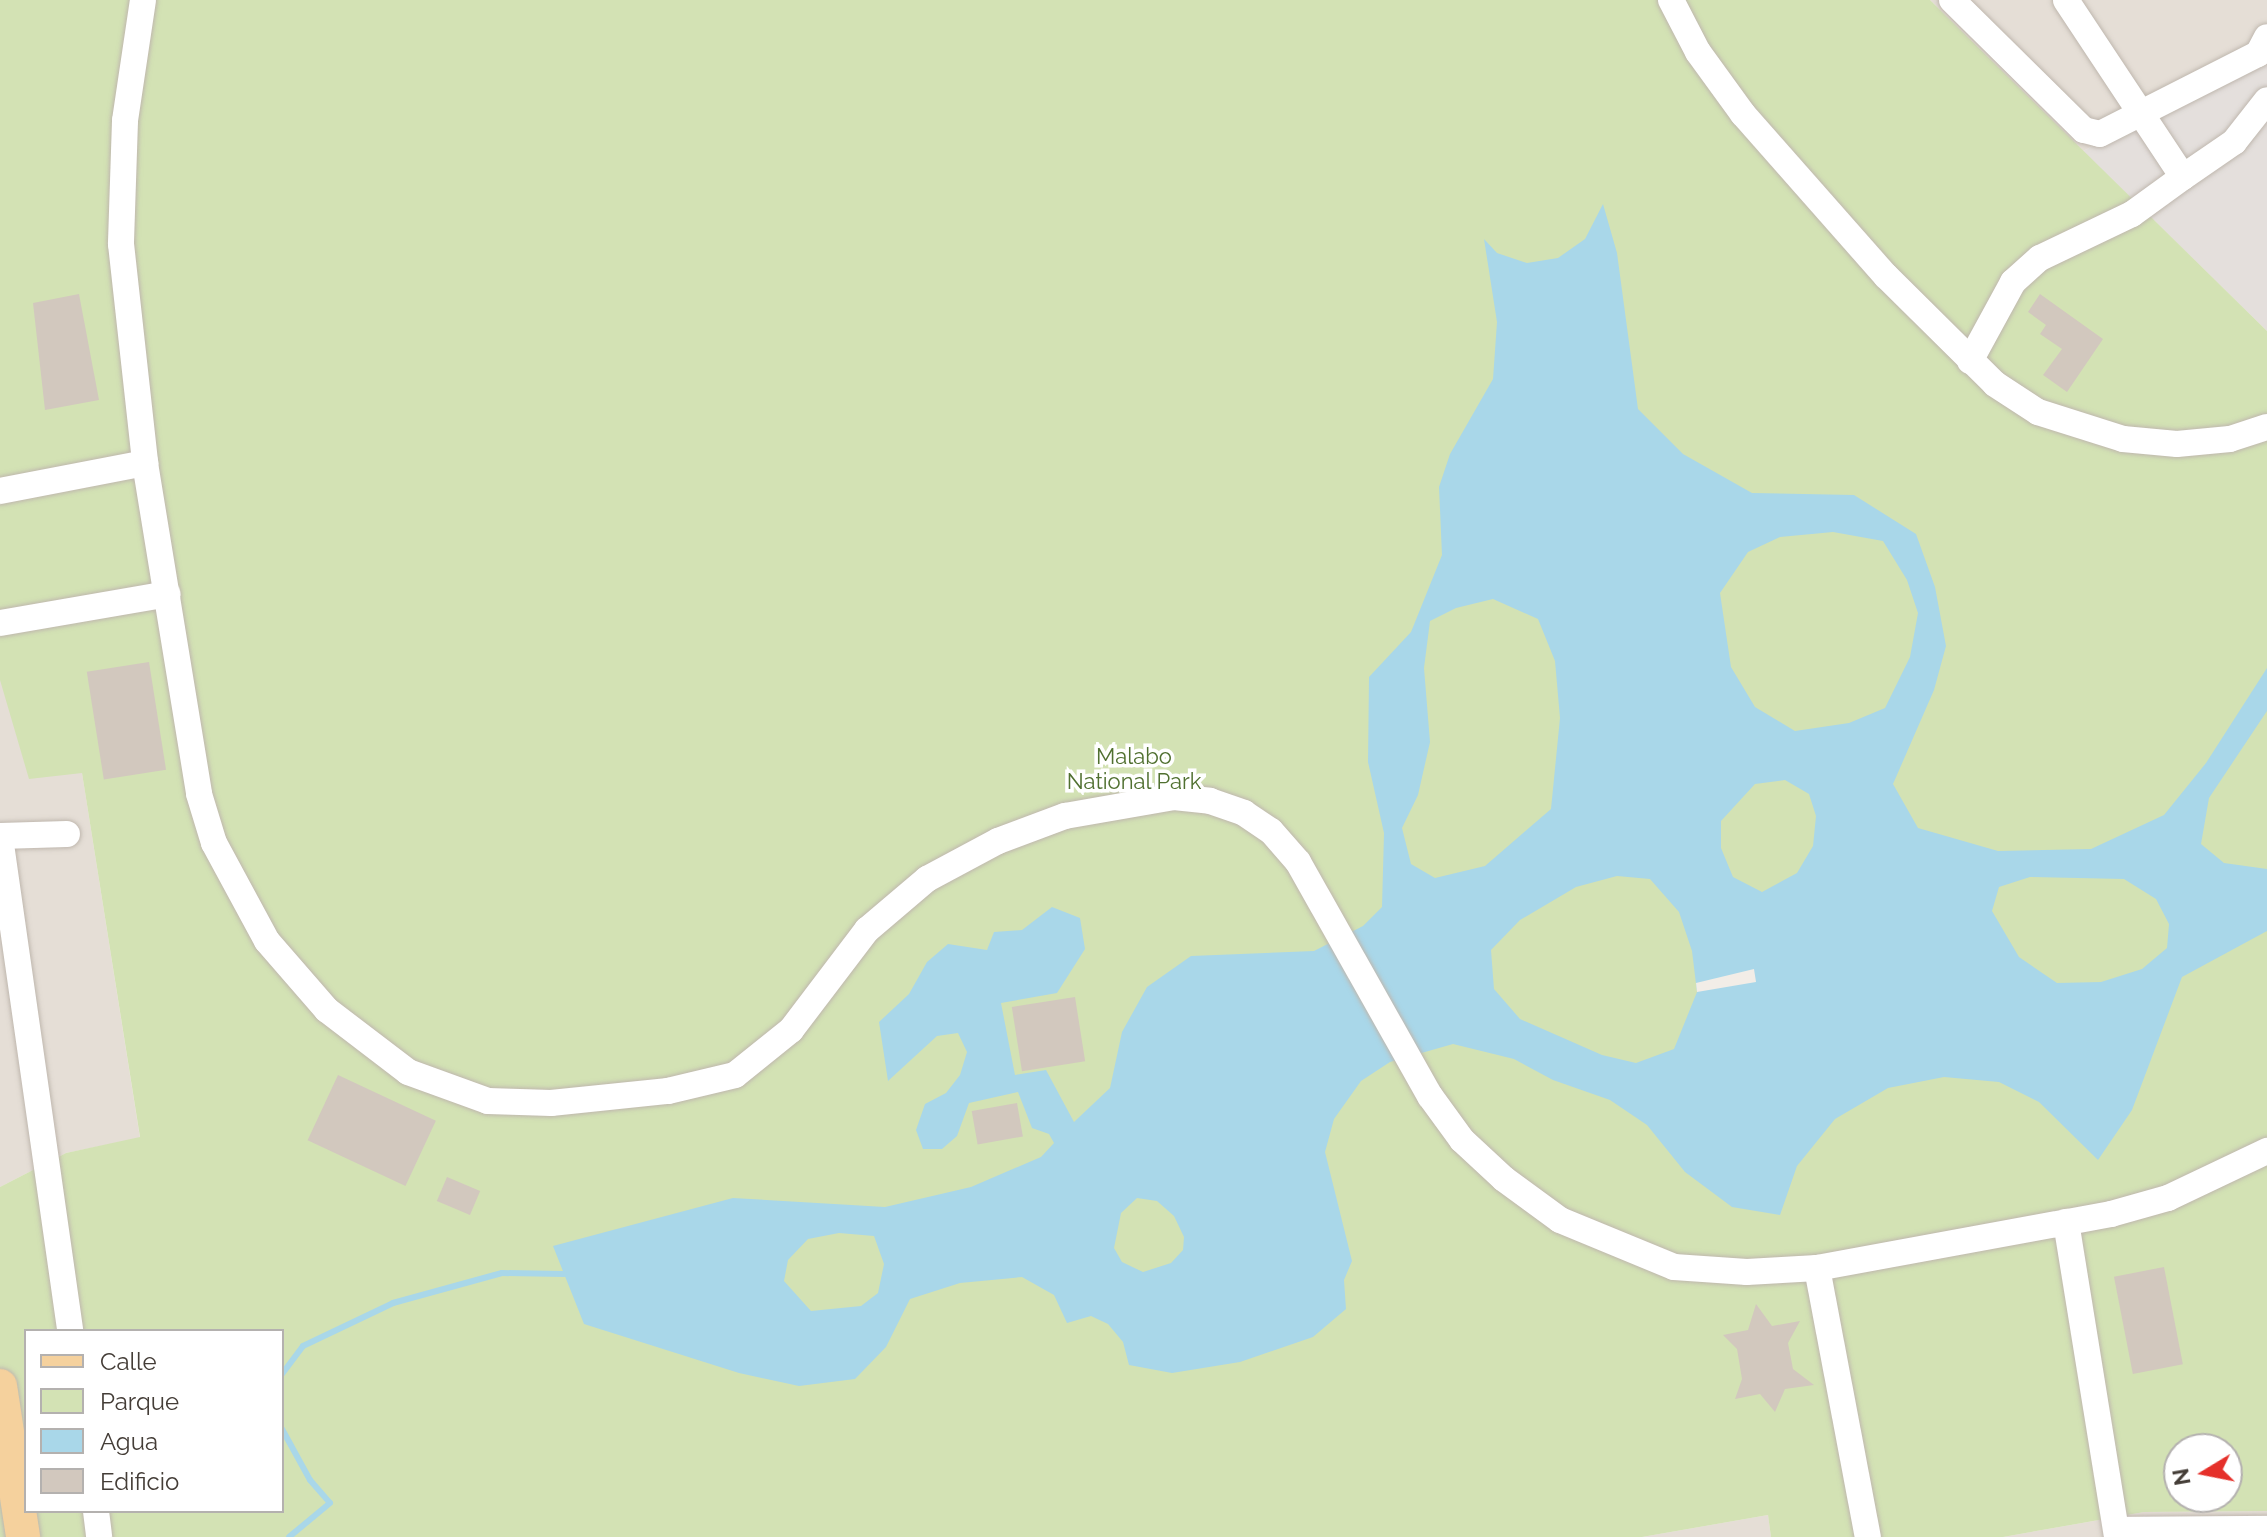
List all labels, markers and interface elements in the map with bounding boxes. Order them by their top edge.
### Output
park label: Malabo National Park [1066,743,1202,794]
legend [24,1329,284,1513]
text: Calle [100,1347,157,1376]
text: Parque [100,1387,179,1416]
text: Agua [100,1427,158,1456]
north arrow [2163,1433,2243,1513]
text: N [2167,1466,2196,1487]
text: Edificio [100,1467,179,1496]

